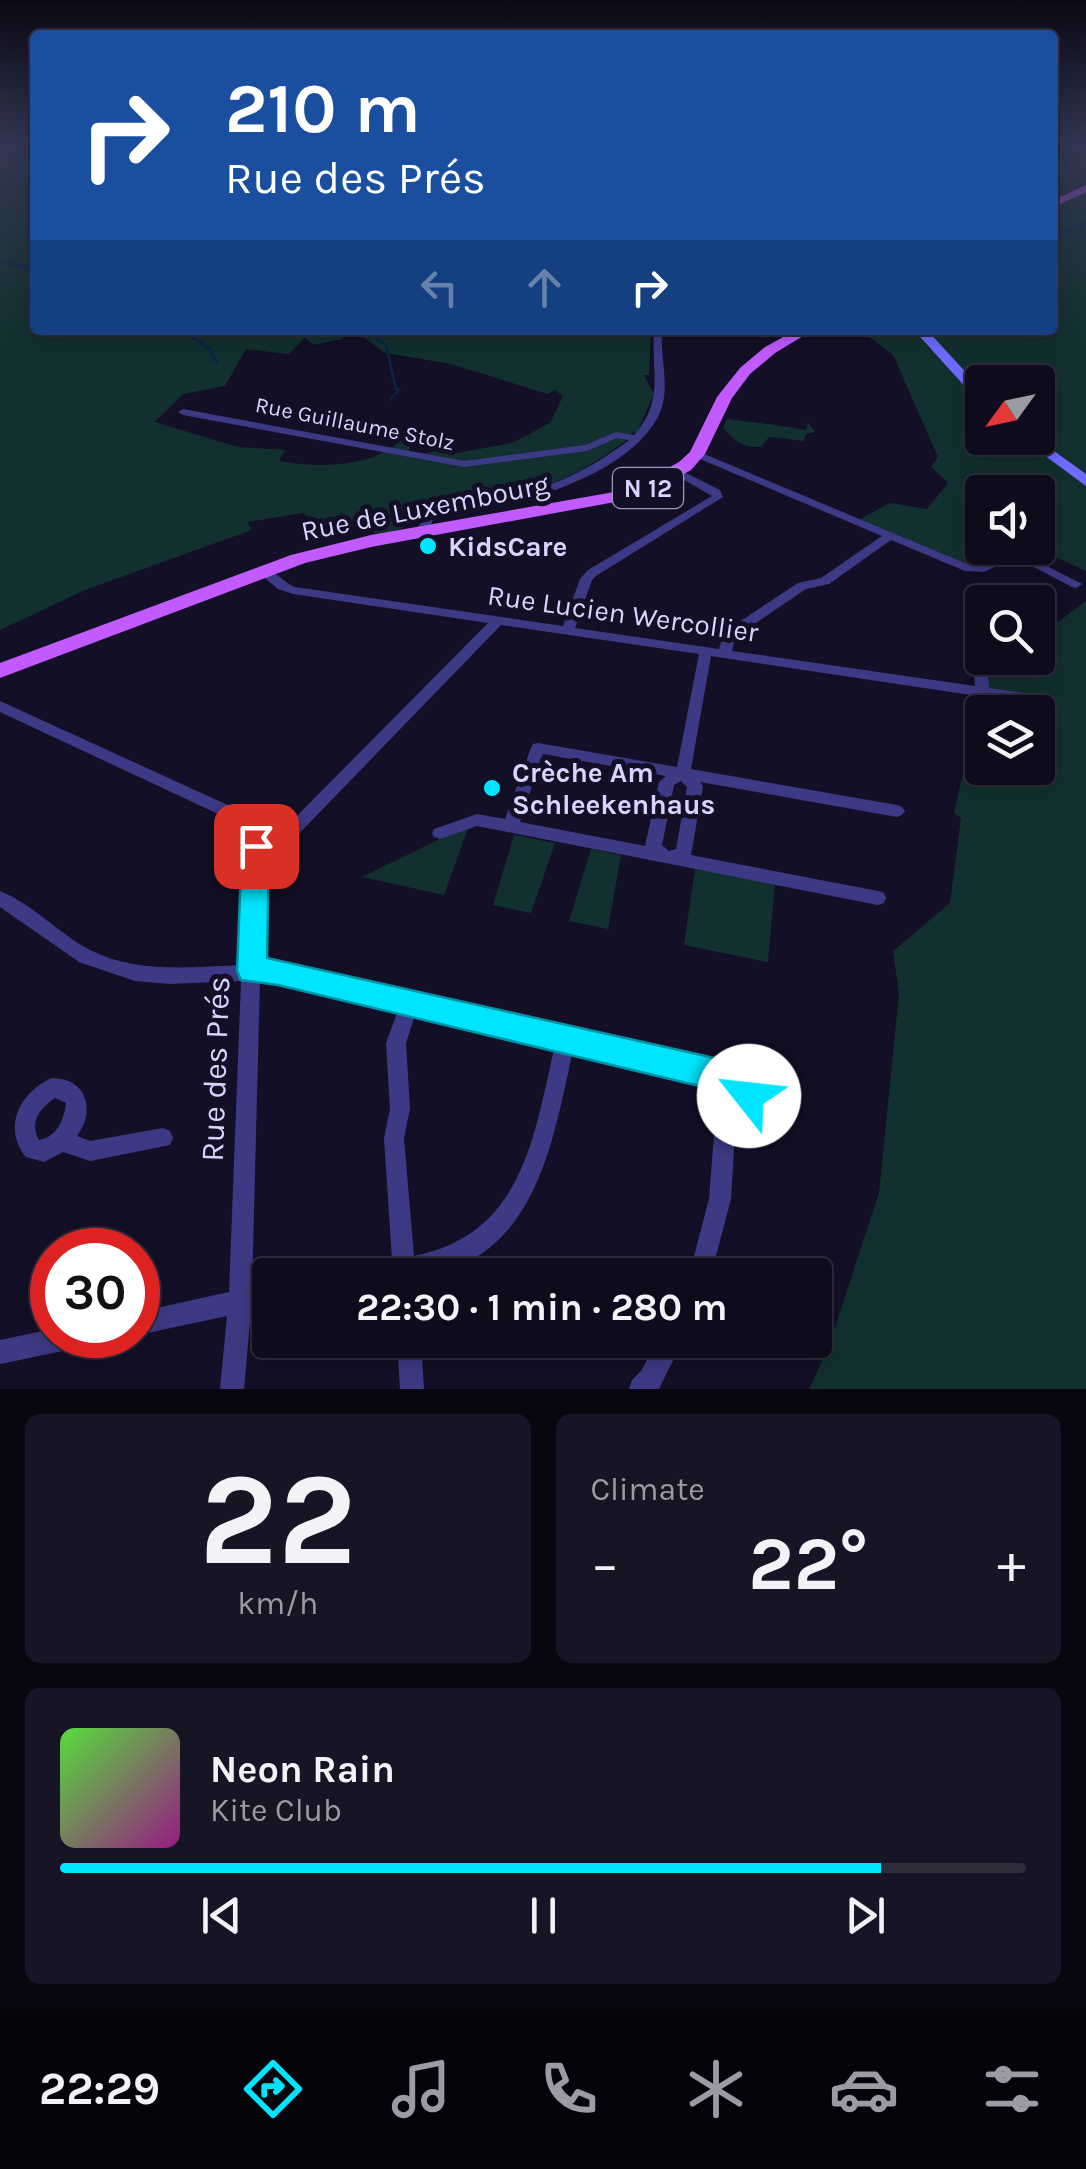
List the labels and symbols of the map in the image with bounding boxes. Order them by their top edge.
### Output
north arrow [965,365,1055,455]
street label: Rue Guillaume Stolz [253,392,457,456]
street label: Rue de Luxembourg [298,467,552,548]
road number: N 12 [613,468,683,508]
place label: KidsCare [448,530,567,563]
marker: KidsCare [417,535,439,557]
street label: Rue Lucien Wercollier [486,578,761,649]
place label: Crèche Am Schleekenhaus [512,756,715,821]
marker: Crèche Am Schleekenhaus [481,777,503,799]
pin [214,804,299,889]
street label: Rue des Prés [194,976,237,1162]
position arrow [697,1044,801,1148]
speed limit sign: 30 [30,1228,160,1358]

